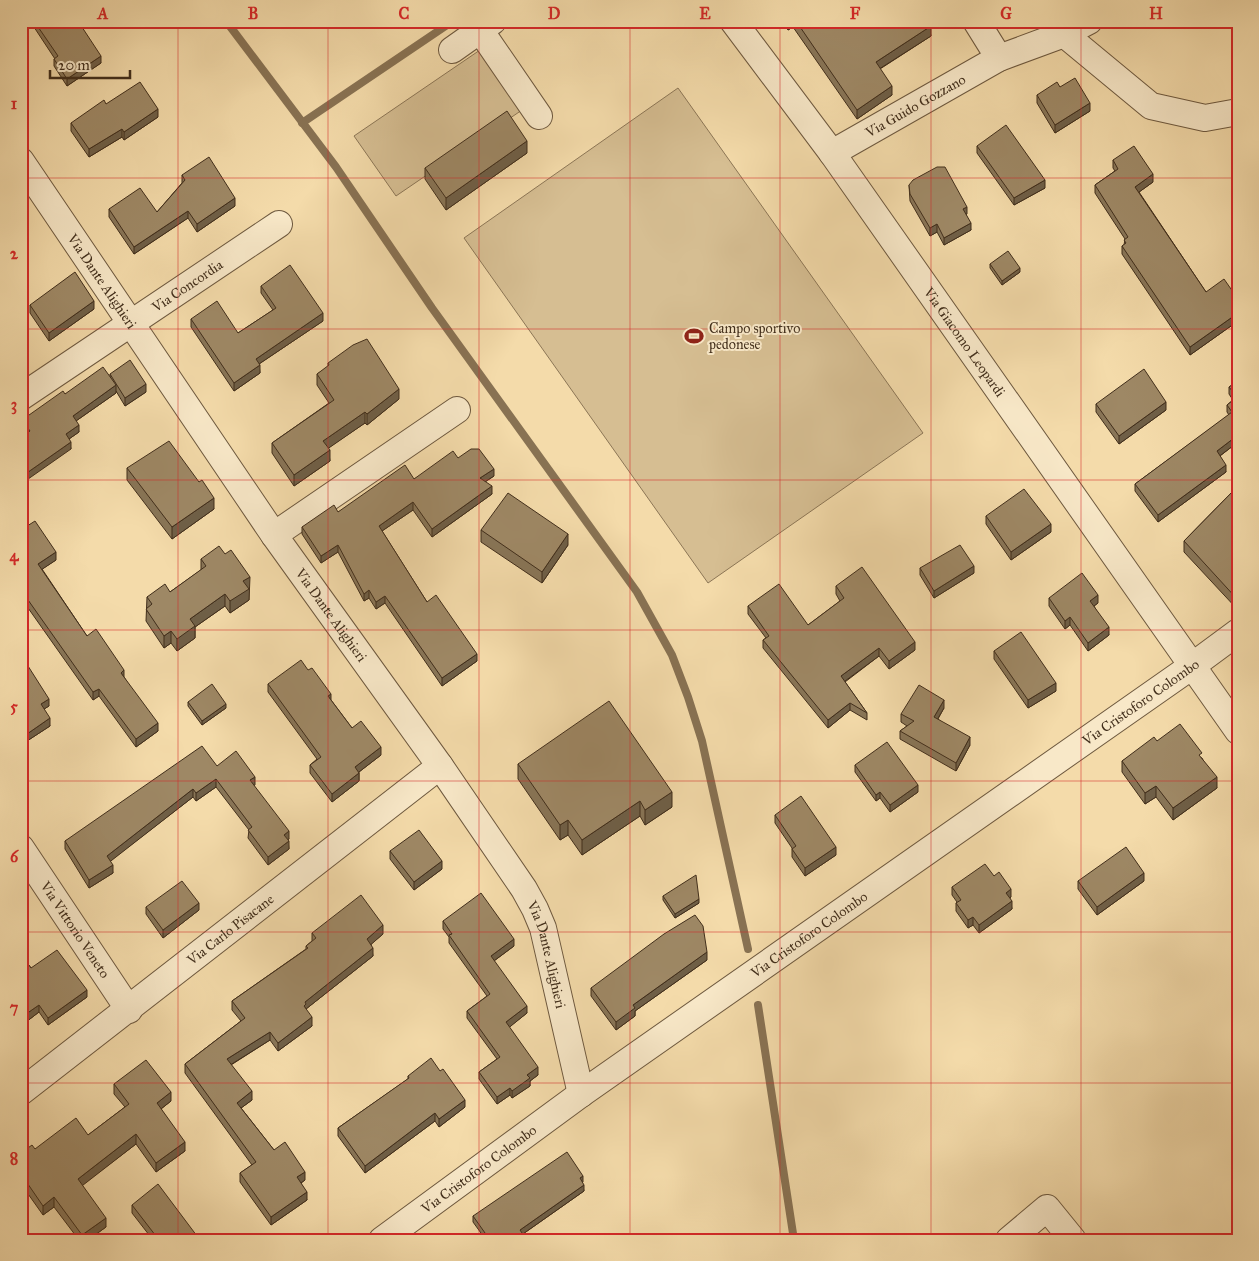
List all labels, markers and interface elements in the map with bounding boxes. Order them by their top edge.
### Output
text: A [97,4,109,23]
text: B [248,4,258,23]
text: C [399,4,410,23]
text: D [548,4,561,23]
text: E [699,4,711,23]
text: F [850,4,861,23]
text: G [1000,4,1012,23]
text: H [1149,4,1163,23]
scale bar [50,48,130,80]
text: 20 m [58,56,90,74]
street label: Via Guido Gozzano [862,71,969,142]
text: 1 [11,94,18,113]
street label: Via Dante Alighieri [63,230,140,332]
text: 2 [10,244,19,263]
street label: Via Concordia [148,256,226,316]
street label: Via Giacomo Leopardi [920,283,1009,400]
place label: Campo sportivo pedonese [708,320,800,353]
sports icon: Campo sportivo pedonese [683,325,705,347]
text: 3 [11,395,17,415]
text: 4 [10,546,20,566]
street label: Via Dante Alighieri [291,564,370,665]
street label: Via Cristoforo Colombo [1078,656,1203,750]
text: 5 [10,697,18,716]
text: 6 [10,847,19,866]
street label: Via Vittorio Veneto [36,877,113,981]
street label: Via Cristoforo Colombo [747,888,871,982]
street label: Via Carlo Pisacane [183,891,277,969]
street label: Via Dante Alighieri [523,897,569,1010]
text: 7 [10,998,19,1017]
street label: Via Cristoforo Colombo [417,1122,540,1218]
text: 8 [10,1149,18,1168]

